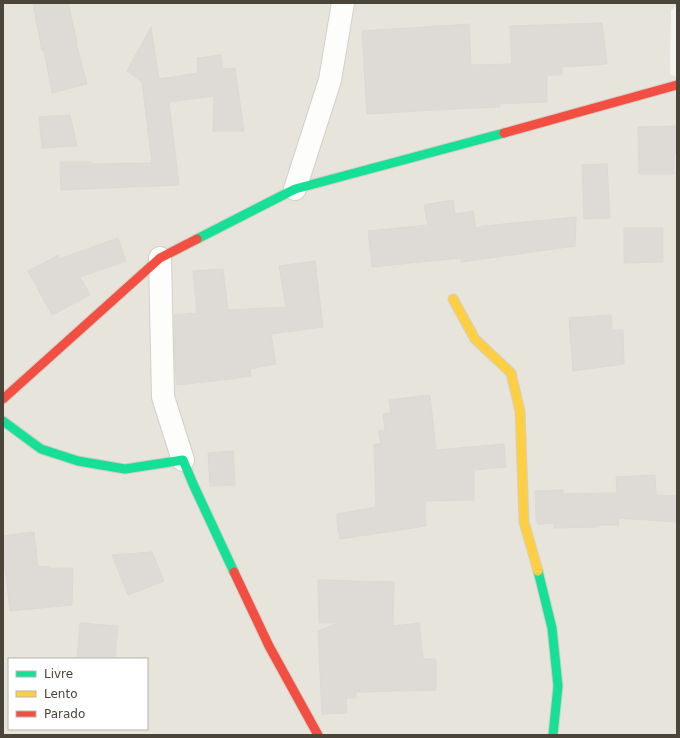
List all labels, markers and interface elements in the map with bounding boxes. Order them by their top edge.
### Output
legend [8,658,148,730]
text: Livre [44,667,73,681]
text: Lento [44,687,78,701]
text: Parado [44,707,85,721]

